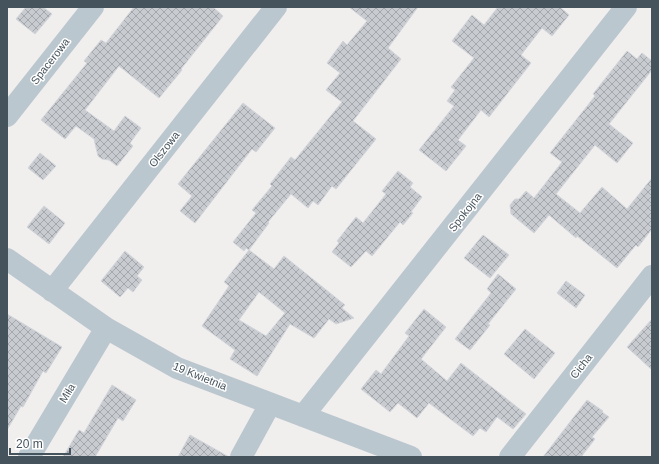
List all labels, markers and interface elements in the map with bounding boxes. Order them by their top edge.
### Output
street label: Spacerowa [28,35,72,86]
street label: Olszowa [146,128,182,169]
street label: Spokojna [446,190,484,234]
street label: Cicha [568,351,595,381]
street label: 19 Kwietnia [171,360,229,393]
street label: Miła [57,381,78,405]
scale bar [10,430,70,456]
text: 20 m [16,437,43,451]

